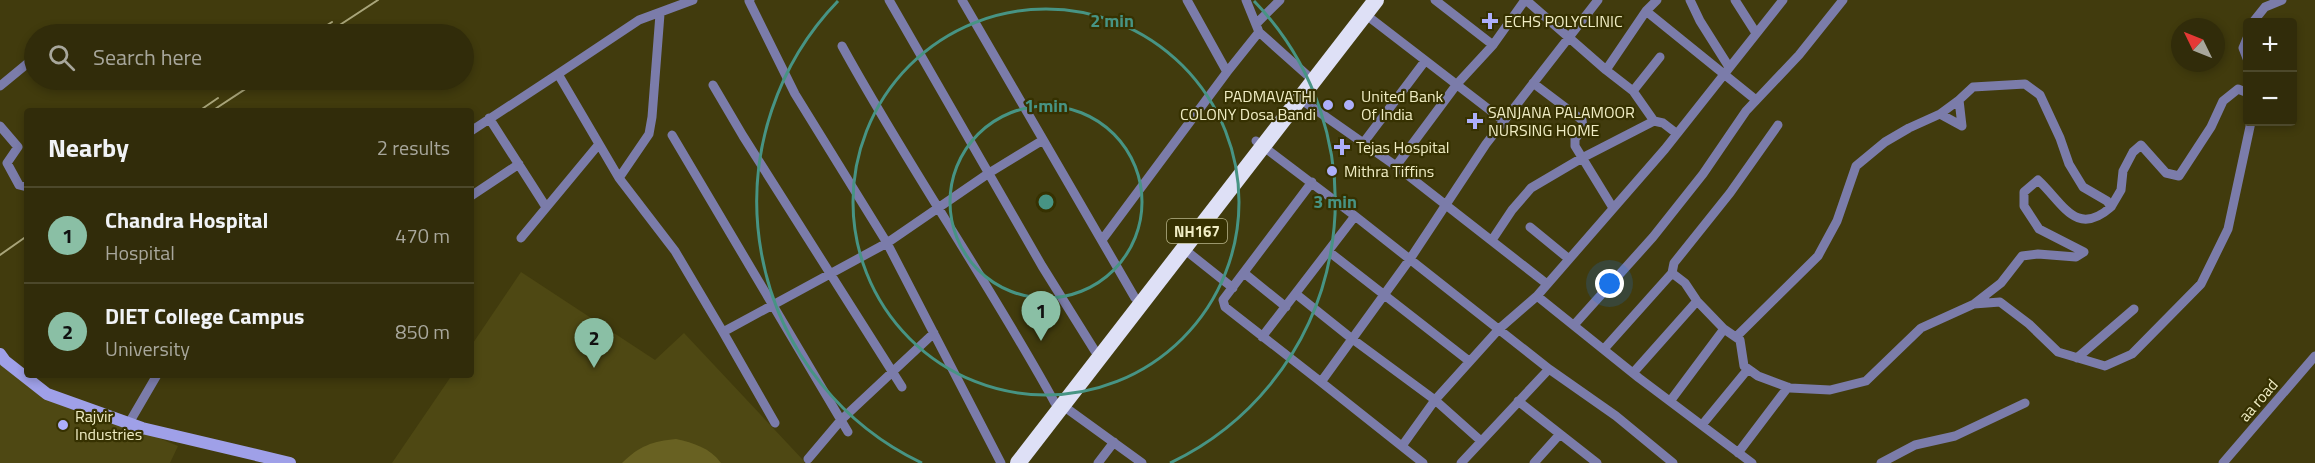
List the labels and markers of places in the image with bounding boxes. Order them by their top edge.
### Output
place label: ECHS POLYCLINIC [1504,9,1623,33]
marker: ECHS POLYCLINIC [1481,12,1499,30]
place label: PADMAVATHI COLONY Dosa Bandi [1180,84,1316,126]
place label: United Bank Of India [1361,84,1444,126]
marker: PADMAVATHI COLONY Dosa Bandi [1321,98,1335,112]
marker: United Bank Of India [1342,98,1356,112]
place label: SANJANA PALAMOOR NURSING HOME [1488,100,1635,142]
marker: SANJANA PALAMOOR NURSING HOME [1466,112,1484,130]
place label: Tejas Hospital [1356,135,1449,159]
marker: Tejas Hospital [1333,138,1351,156]
place label: Mithra Tiffins [1344,159,1434,183]
marker: Mithra Tiffins [1325,164,1339,178]
centre of rings [1036,192,1056,212]
pin: 1 [1022,292,1060,341]
pin: 2 [574,318,614,368]
place label: Rajvir Industries [75,404,142,446]
marker: Rajvir Industries [56,418,70,432]

